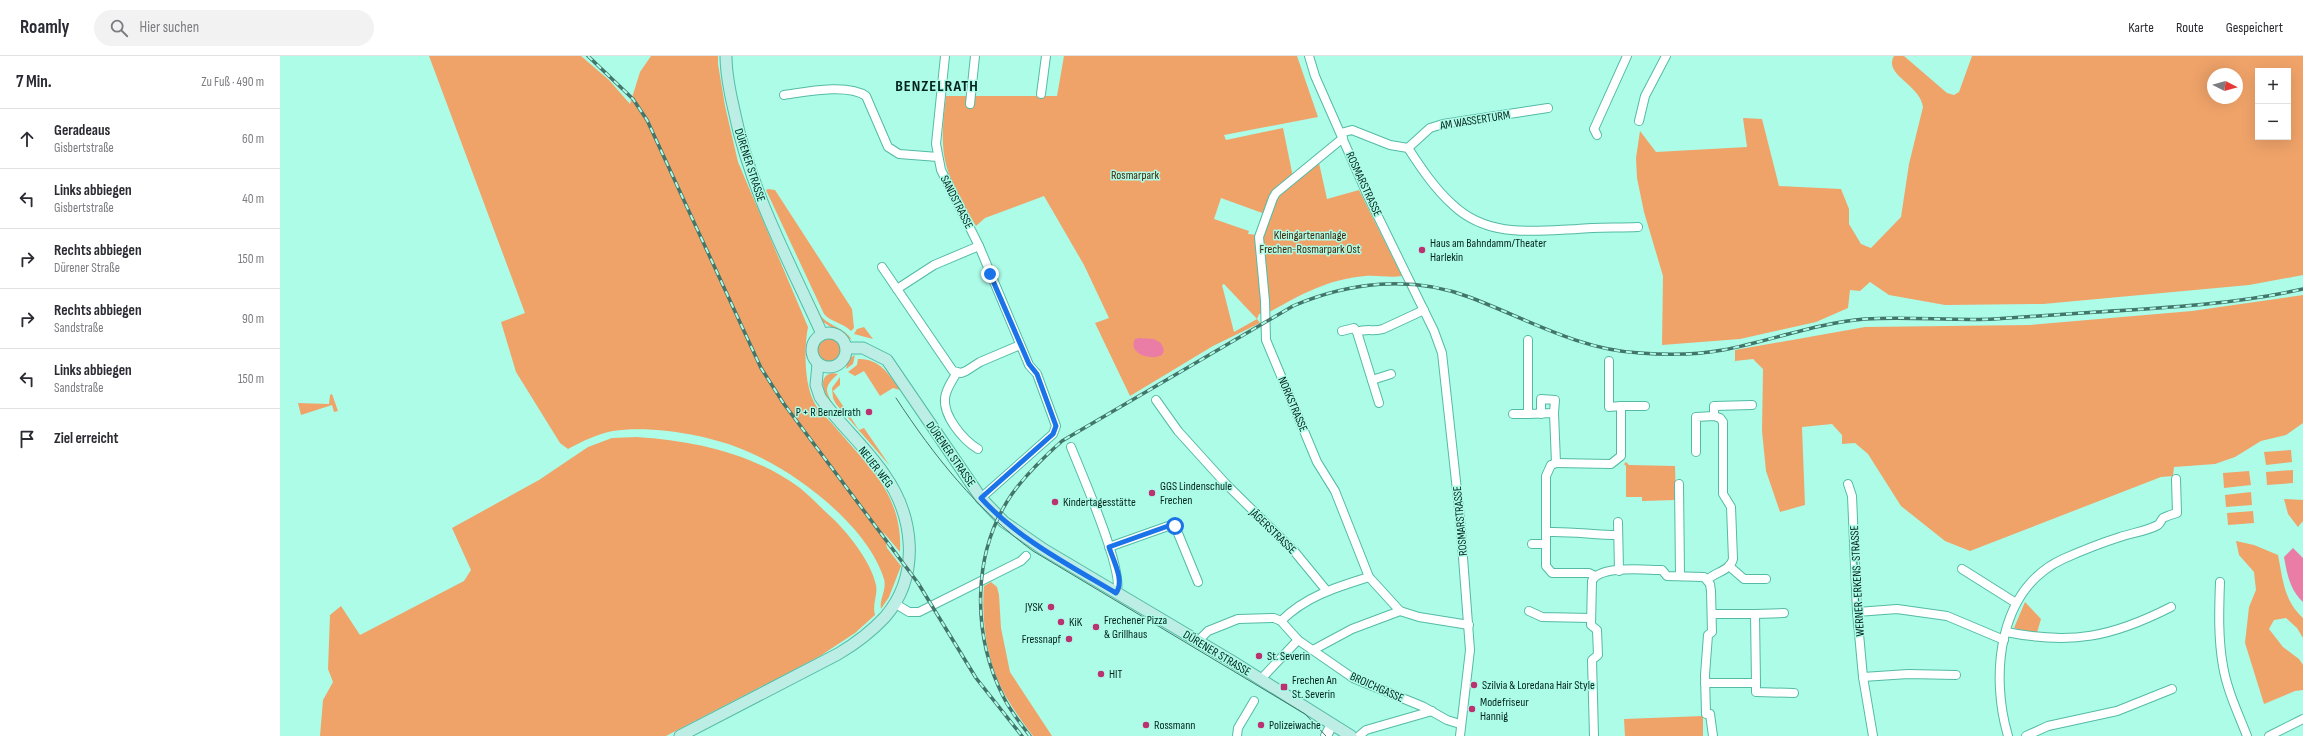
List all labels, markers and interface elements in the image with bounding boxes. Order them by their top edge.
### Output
search box [94,10,374,46]
text: Roamly [20,16,70,39]
icon: search [108,17,130,39]
text: Hier suchen [140,18,199,37]
text: Karte [2128,19,2154,36]
text: Route [2176,19,2204,36]
text: Gespeichert [2226,19,2283,36]
north arrow [2207,68,2243,104]
map controls [2255,68,2291,140]
button: + [2255,68,2291,104]
text: 7 Min. [16,72,52,92]
text: Zu Fuß · 490 m [201,74,264,90]
district label: BENZELRATH [895,77,979,96]
button: − [2255,104,2291,140]
street label: AM WASSERTURM [1438,108,1511,134]
text: Geradeaus [54,121,110,140]
street label: DÜRENER STRASSE [731,127,768,204]
icon: ahead [16,128,38,150]
text: 60 m [242,131,264,147]
text: Gisbertstraße [54,140,114,156]
street label: ROSMARSTRASSE [1342,149,1385,219]
park label: Rosmarpark [1111,168,1159,183]
street label: SANDSTRASSE [937,173,976,231]
text: Links abbiegen [54,181,132,200]
icon: left [16,188,38,210]
text: 40 m [242,191,264,207]
text: Gisbertstraße [54,200,114,216]
park label: Kleingartenanlage Frechen-Rosmarpark Ost [1260,228,1361,257]
place label: Haus am Bahndamm/Theater Harlekin [1430,236,1547,265]
text: Rechts abbiegen [54,241,142,260]
marker: Haus am Bahndamm/Theater Harlekin [1417,245,1427,255]
icon: right [16,248,38,270]
text: 150 m [238,251,264,267]
text: Dürener Straße [54,260,120,276]
route end [981,265,999,283]
text: Rechts abbiegen [54,301,142,320]
icon: right [16,308,38,330]
text: 90 m [242,311,264,327]
text: Sandstraße [54,320,103,336]
text: Links abbiegen [54,361,132,380]
icon: left [16,368,38,390]
text: 150 m [238,371,264,387]
street label: NORKSTRASSE [1274,374,1311,434]
text: Sandstraße [54,380,103,396]
place label: P + R Benzelrath [796,405,861,420]
marker: P + R Benzelrath [864,407,874,417]
street label: DÜRENER STRASSE [923,419,979,490]
icon: arrive [16,428,38,450]
text: Ziel erreicht [54,429,118,448]
street label: NEUER WEG [855,444,896,491]
place label: GGS Lindenschule Frechen [1160,479,1232,508]
street label: ROSMARSTRASSE [1450,485,1471,556]
marker: GGS Lindenschule Frechen [1147,488,1157,498]
place label: Kindertagesstätte [1063,495,1136,510]
marker: Kindertagesstätte [1050,497,1060,507]
street label: JÄGERSTRASSE [1245,505,1299,557]
route start [1166,517,1184,535]
street label: WERNER-ERKENS-STRASSE [1847,525,1868,637]
place label: JYSK [1024,600,1044,615]
marker: JYSK [1046,602,1056,612]
place label: Frechener Pizza & Grillhaus [1104,613,1168,642]
place label: KiK [1069,615,1083,630]
marker: KiK [1056,617,1066,627]
marker: Frechener Pizza & Grillhaus [1091,622,1101,632]
street label: DÜRENER STRASSE [1180,627,1253,680]
place label: Fressnapf [1022,632,1062,647]
marker: Fressnapf [1064,634,1074,644]
place label: St. Severin [1267,649,1310,664]
marker: St. Severin [1254,651,1264,661]
place label: HIT [1109,667,1123,682]
marker: HIT [1096,669,1106,679]
street label: BROICHGASSE [1348,669,1406,706]
place label: Frechen An St. Severin [1292,673,1337,702]
place label: Szilvia & Loredana Hair Style [1482,678,1595,693]
marker: Szilvia & Loredana Hair Style [1469,680,1479,690]
marker: Frechen An St. Severin [1279,682,1289,692]
place label: Modefriseur Hannig [1480,695,1529,724]
marker: Modefriseur Hannig [1467,704,1477,714]
place label: Rossmann [1154,718,1195,733]
place label: Polizeiwache [1269,718,1321,733]
marker: Rossmann [1141,720,1151,730]
marker: Polizeiwache [1256,720,1266,730]

